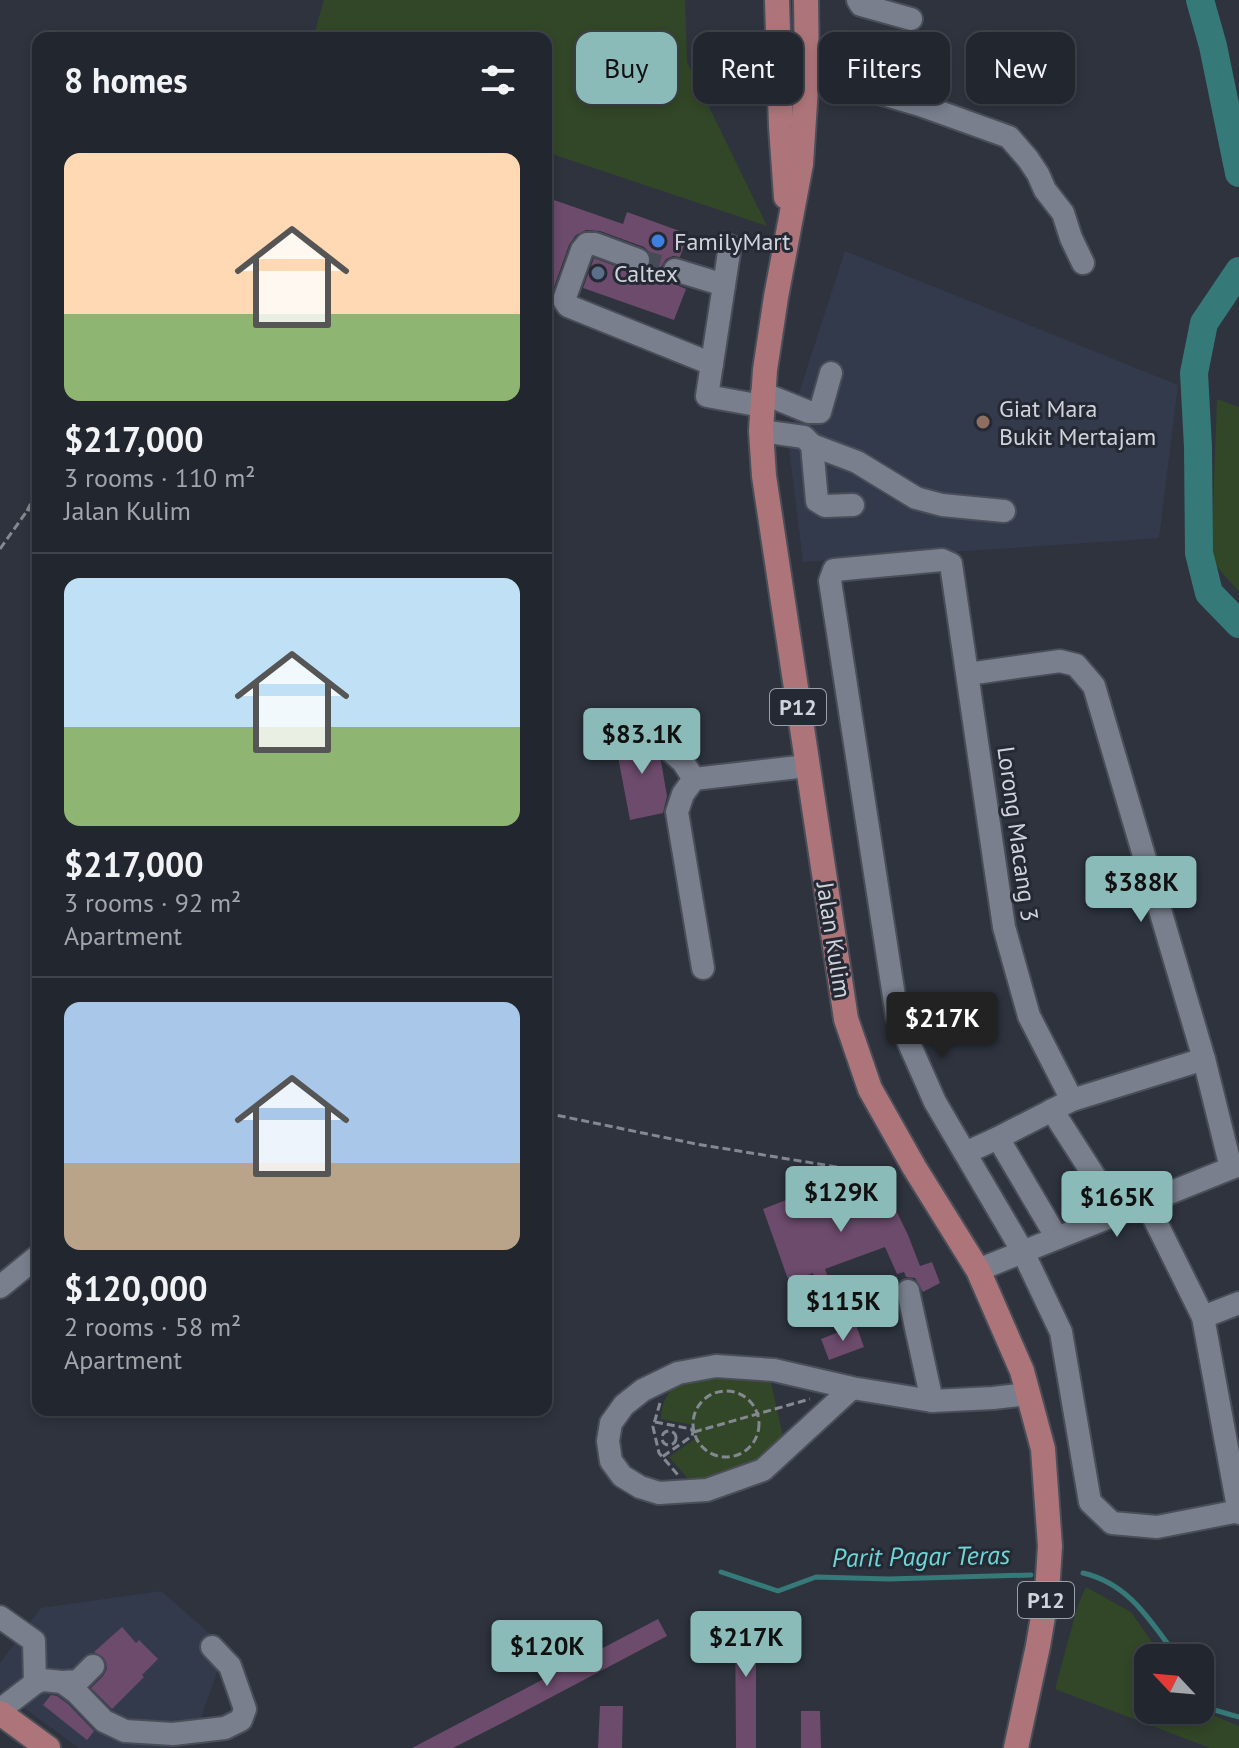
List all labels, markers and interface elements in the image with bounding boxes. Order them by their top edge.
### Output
chip: Buy [576,32,677,104]
chip: Rent [693,32,803,104]
chip: Filters [819,32,950,104]
chip: New [966,32,1075,104]
text: 8 homes [64,58,188,102]
icon: filters [476,58,520,102]
icon: home [220,205,364,349]
place label: FamilyMart [674,226,790,257]
marker: FamilyMart [649,232,667,250]
place label: Caltex [614,258,678,289]
marker: Caltex [589,264,607,282]
place label: Giat Mara Bukit Mertajam [999,393,1156,452]
marker: Giat Mara Bukit Mertajam [974,413,992,431]
text: $217,000 [64,417,203,461]
text: 3 rooms · 110 m² [64,461,256,494]
text: Jalan Kulim [64,494,191,527]
icon: home [220,630,364,774]
road number: P12 [770,689,826,725]
pin: $83.1K [577,708,707,776]
text: $83.1K [601,717,683,750]
street label: Lorong Macang 3 [990,744,1046,924]
text: $217,000 [64,842,203,886]
pin: $388K [1085,856,1197,924]
text: $388K [1103,865,1179,898]
street label: Jalan Kulim [809,879,858,1000]
text: 3 rooms · 92 m² [64,886,241,919]
text: Apartment [64,919,182,952]
pin: $217K [886,992,998,1060]
text: $217K [904,1001,980,1034]
icon: home [220,1054,364,1198]
pin: $129K [785,1166,897,1234]
pin: $165K [1061,1171,1173,1239]
text: $129K [803,1175,879,1208]
text: $165K [1079,1180,1155,1213]
text: $120,000 [64,1266,208,1310]
pin: $115K [787,1275,899,1343]
text: $115K [805,1284,881,1317]
text: 2 rooms · 58 m² [64,1310,241,1343]
text: Apartment [64,1343,182,1376]
water label: Parit Pagar Teras [832,1538,1011,1574]
road number: P12 [1018,1582,1074,1618]
pin: $217K [690,1611,802,1679]
pin: $120K [491,1620,603,1688]
text: $217K [708,1620,784,1653]
text: $120K [509,1629,585,1662]
north arrow [1134,1644,1214,1724]
map controls [1134,1644,1214,1724]

